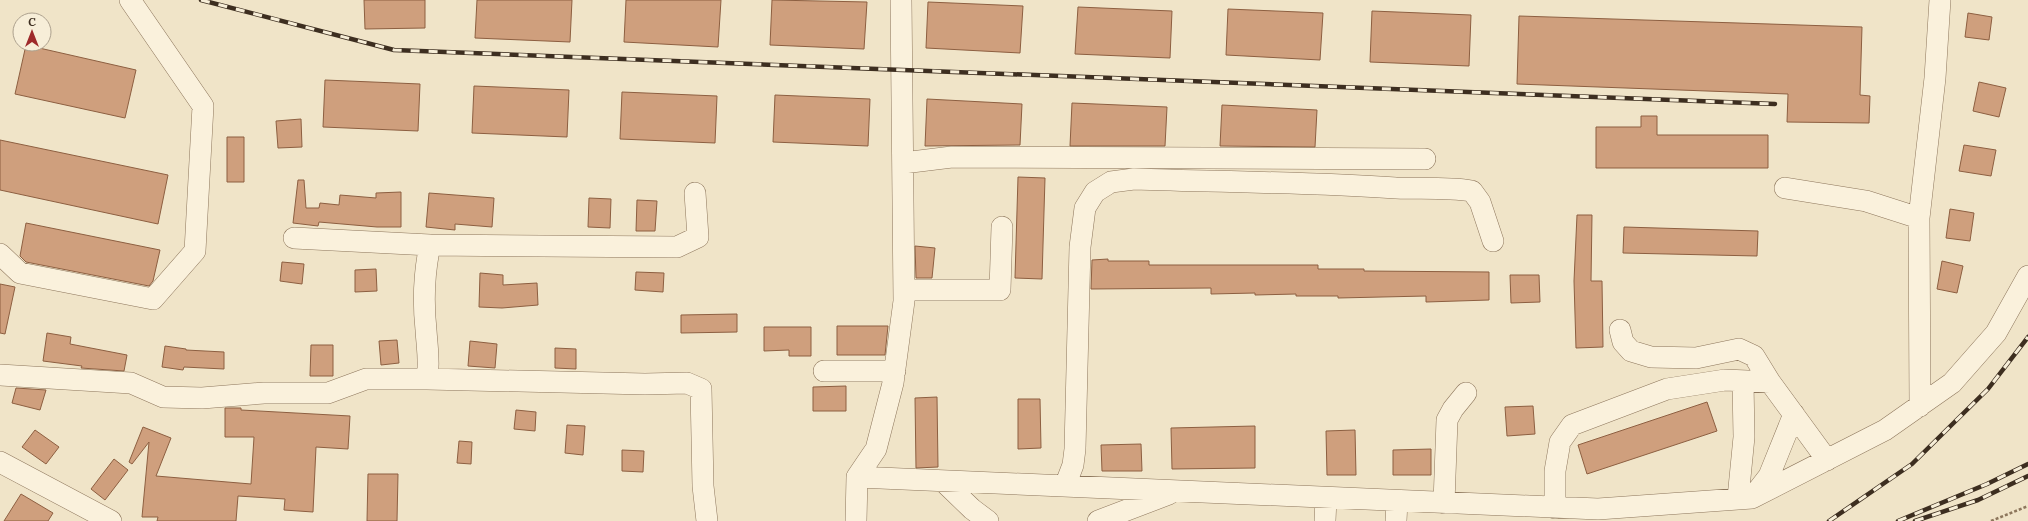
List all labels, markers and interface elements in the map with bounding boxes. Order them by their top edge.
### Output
north arrow [12,12,52,52]
text: С [28,15,36,29]

